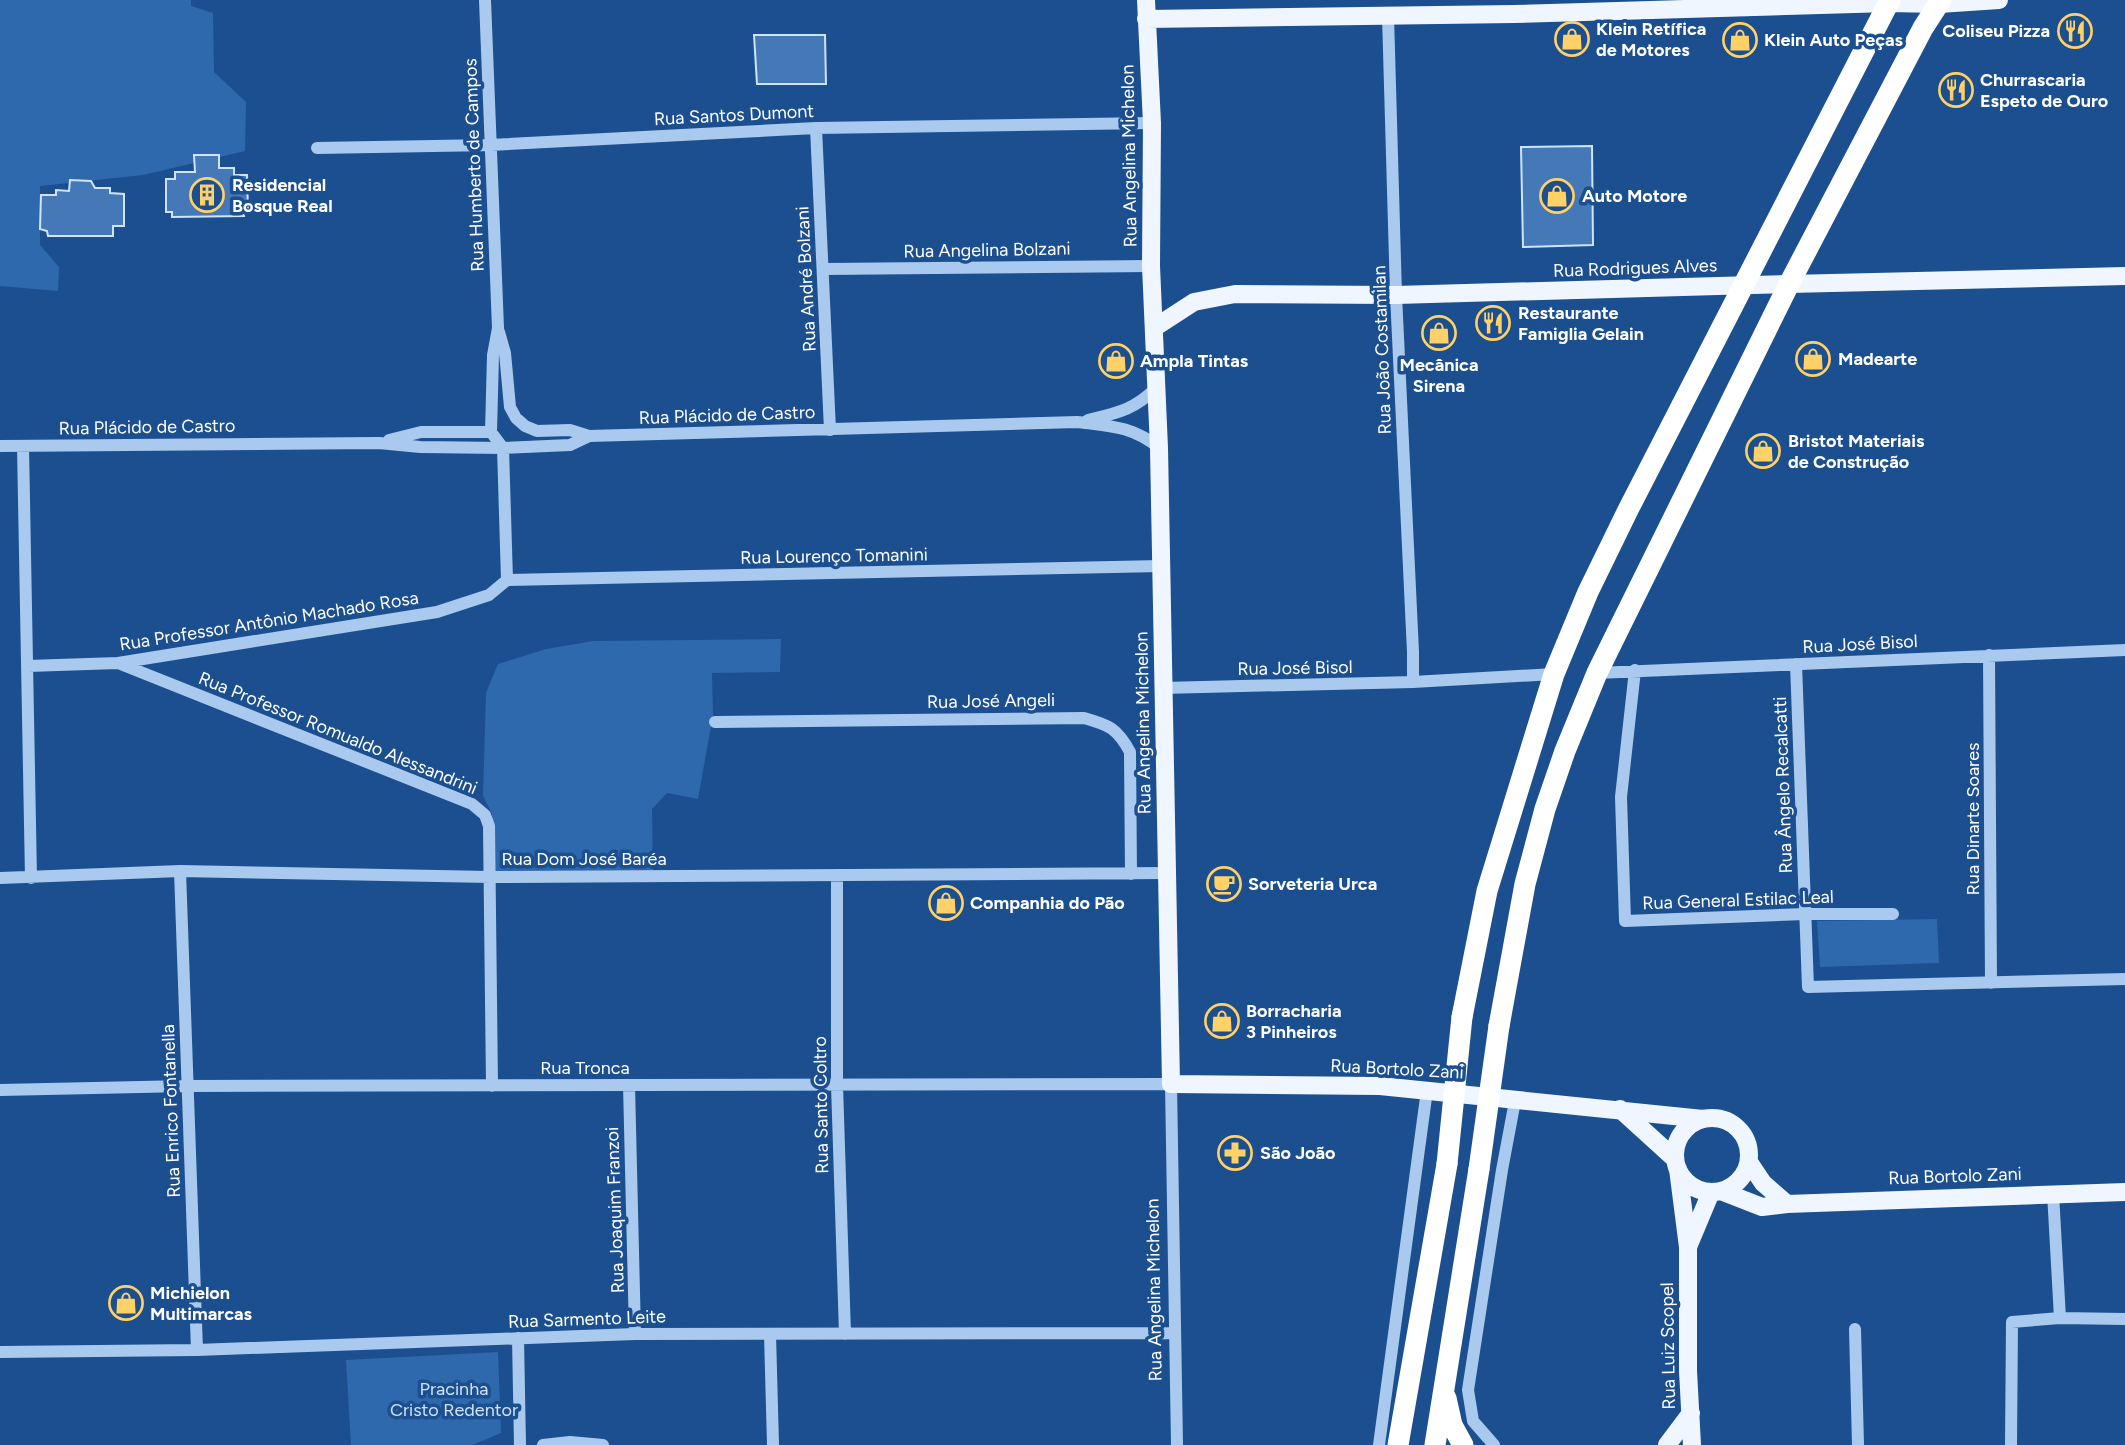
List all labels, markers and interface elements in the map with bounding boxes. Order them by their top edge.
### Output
restaurant icon: Coliseu Pizza [2056,12,2094,50]
place label: Klein Retífica de Motores [1596,18,1706,61]
shop icon: Klein Retífica de Motores [1553,20,1591,58]
place label: Coliseu Pizza [1942,20,2050,42]
shop icon: Klein Auto Peças [1721,21,1759,59]
place label: Klein Auto Peças [1764,29,1904,51]
street label: Rua Humberto de Campos [459,58,489,272]
street label: Rua Angelina Michelon [1116,64,1142,248]
place label: Churrascaria Espeto de Ouro [1980,69,2108,112]
restaurant icon: Churrascaria Espeto de Ouro [1937,71,1975,109]
street label: Rua Santos Dumont [653,100,815,130]
place label: Residencial Bosque Real [232,174,333,217]
building icon: Residencial Bosque Real [188,176,226,214]
shop icon: Auto Motore [1538,177,1576,215]
place label: Auto Motore [1582,185,1687,207]
street label: Rua André Bolzani [791,206,821,352]
street label: Rua Angelina Bolzani [903,238,1071,262]
street label: Rua Rodrigues Alves [1553,254,1717,282]
street label: Rua João Costamilan [1368,265,1396,435]
place label: Restaurante Famiglia Gelain [1518,302,1644,345]
restaurant icon: Restaurante Famiglia Gelain [1474,304,1512,342]
shop icon: Mecânica Sirena [1420,314,1458,352]
shop icon: Madearte [1794,340,1832,378]
shop icon: Ampla Tintas [1097,342,1135,380]
place label: Madearte [1838,348,1917,370]
place label: Ampla Tintas [1140,350,1249,372]
place label: Mecânica Sirena [1399,354,1479,397]
street label: Rua Plácido de Castro [638,401,816,429]
street label: Rua Plácido de Castro [59,414,235,440]
place label: Bristot Materiais de Construção [1788,430,1925,473]
shop icon: Bristot Materiais de Construção [1744,432,1782,470]
street label: Rua Lourenço Tomanini [740,543,928,569]
street label: Rua Professor Antônio Machado Rosa [118,586,420,656]
street label: Rua José Bisol [1802,630,1918,658]
street label: Rua Angelina Michelon [1130,631,1156,815]
street label: Rua José Bisol [1237,656,1353,680]
street label: Rua Professor Romualdo Alessandrini [195,667,481,799]
street label: Rua José Angeli [927,689,1055,713]
street label: Rua Ângelo Recalcatti [1769,696,1797,874]
street label: Rua Dinarte Soares [1962,743,1984,895]
street label: Rua Dom José Baréa [501,848,667,870]
cafe icon: Sorveteria Urca [1205,865,1243,903]
place label: Sorveteria Urca [1248,873,1377,895]
shop icon: Companhia do Pão [927,884,965,922]
street label: Rua General Estilac Leal [1642,886,1834,914]
place label: Companhia do Pão [970,892,1125,914]
place label: Borracharia 3 Pinheiros [1246,1000,1342,1043]
shop icon: Borracharia 3 Pinheiros [1203,1002,1241,1040]
street label: Rua Enrico Fontanella [157,1024,185,1198]
street label: Rua Santo Coltro [809,1036,833,1174]
street label: Rua Bortolo Zani [1330,1055,1464,1083]
street label: Rua Tronca [540,1057,630,1079]
street label: Rua Joaquim Franzoi [601,1126,629,1294]
pharmacy icon: São João [1216,1134,1254,1172]
place label: São João [1260,1142,1336,1164]
street label: Rua Bortolo Zani [1888,1163,2022,1189]
street label: Rua Angelina Michelon [1141,1198,1167,1382]
place label: Michielon Multimarcas [150,1282,253,1325]
street label: Rua Luiz Scopel [1656,1282,1680,1410]
shop icon: Michielon Multimarcas [107,1284,145,1322]
street label: Rua Sarmento Leite [508,1305,667,1333]
park label: Pracinha Cristo Redentor [390,1378,518,1421]

